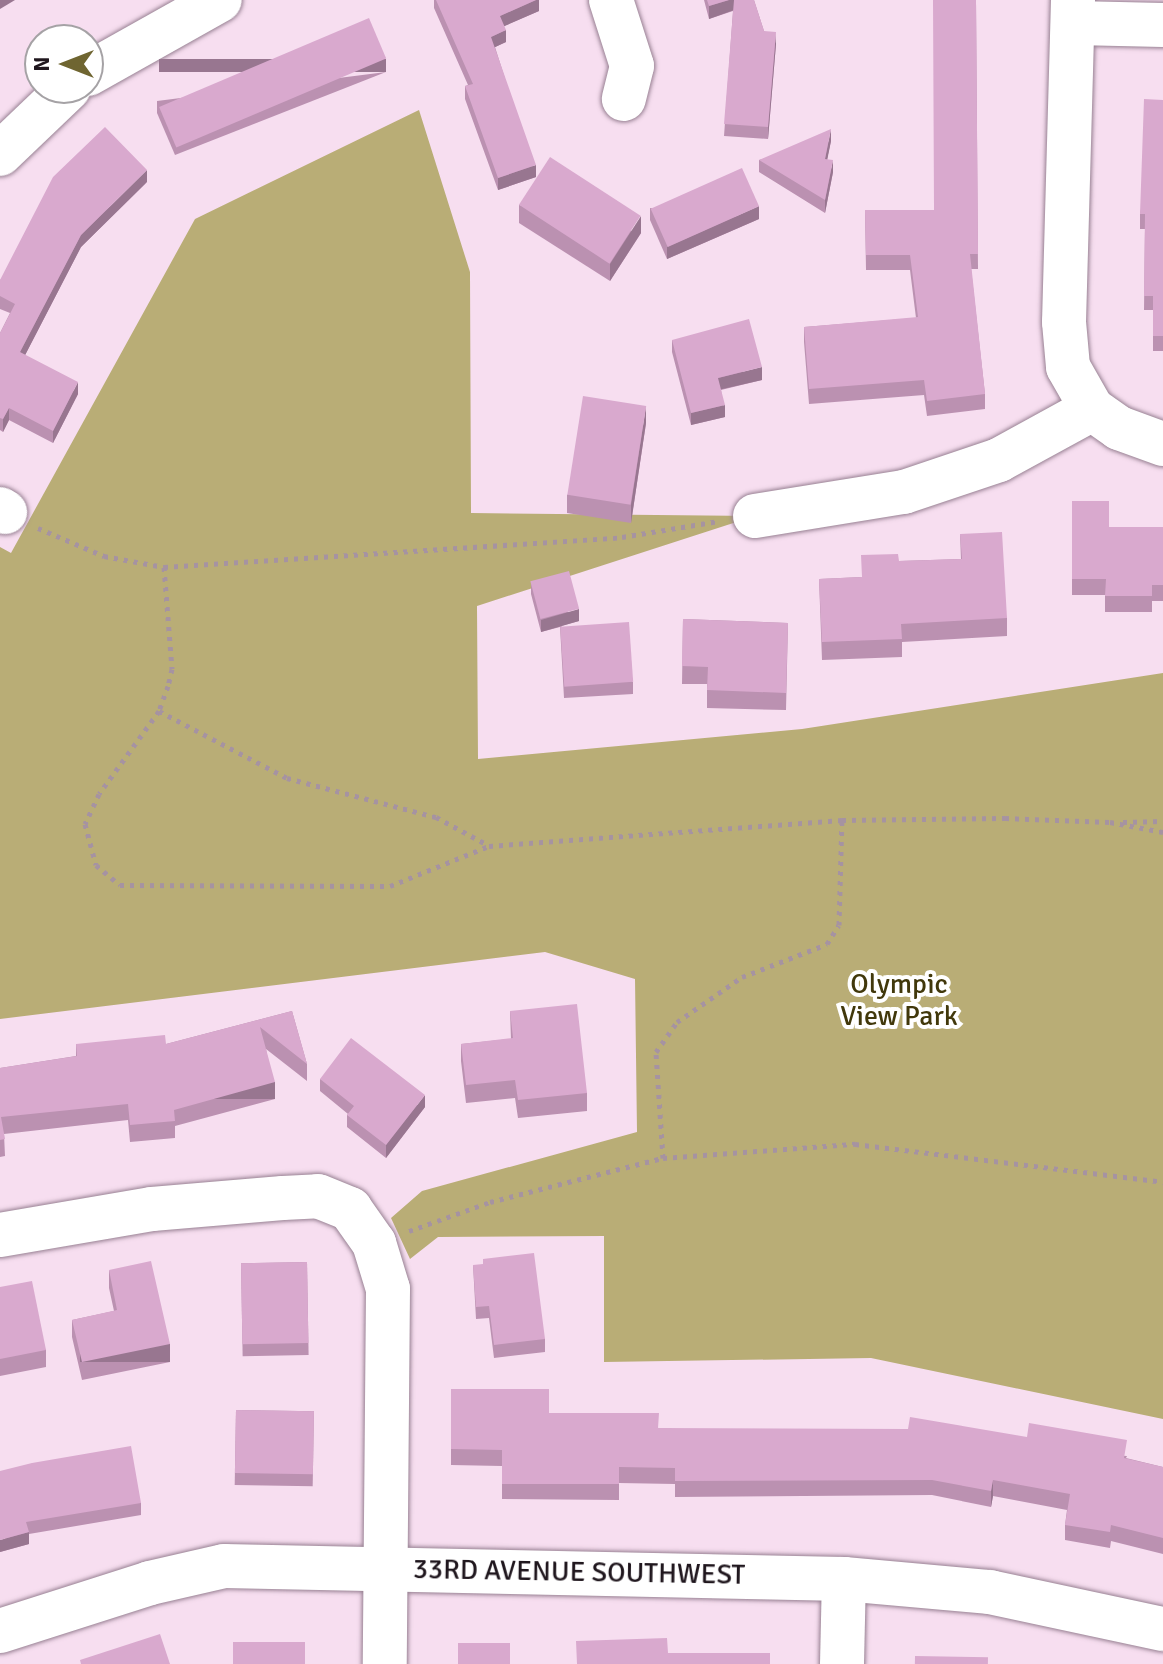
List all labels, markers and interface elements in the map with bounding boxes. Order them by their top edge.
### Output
north arrow [24,24,104,104]
text: N [28,56,55,72]
park label: Olympic View Park [840,967,958,1033]
street label: 33RD AVENUE SOUTHWEST [413,1552,745,1592]

